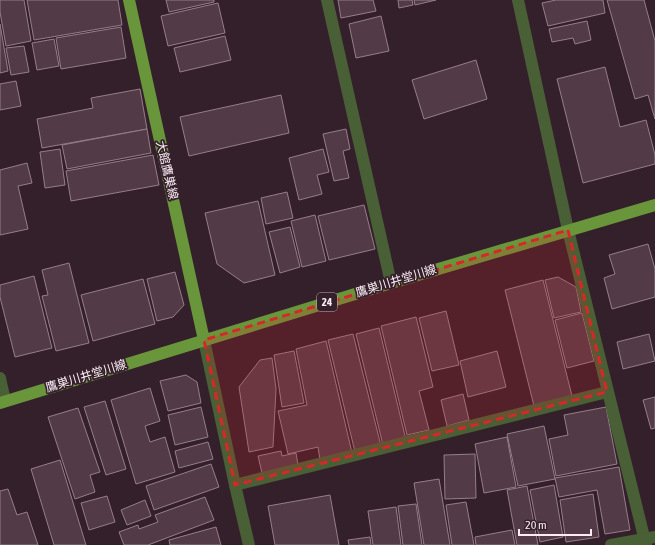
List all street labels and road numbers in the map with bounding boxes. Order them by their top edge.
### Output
street label: 大館鷹巣線 [153,139,181,201]
street label: 鷹巣川井堂川線 [354,262,438,300]
road number: 24 [317,293,337,311]
street label: 鷹巣川井堂川線 [44,357,128,395]

